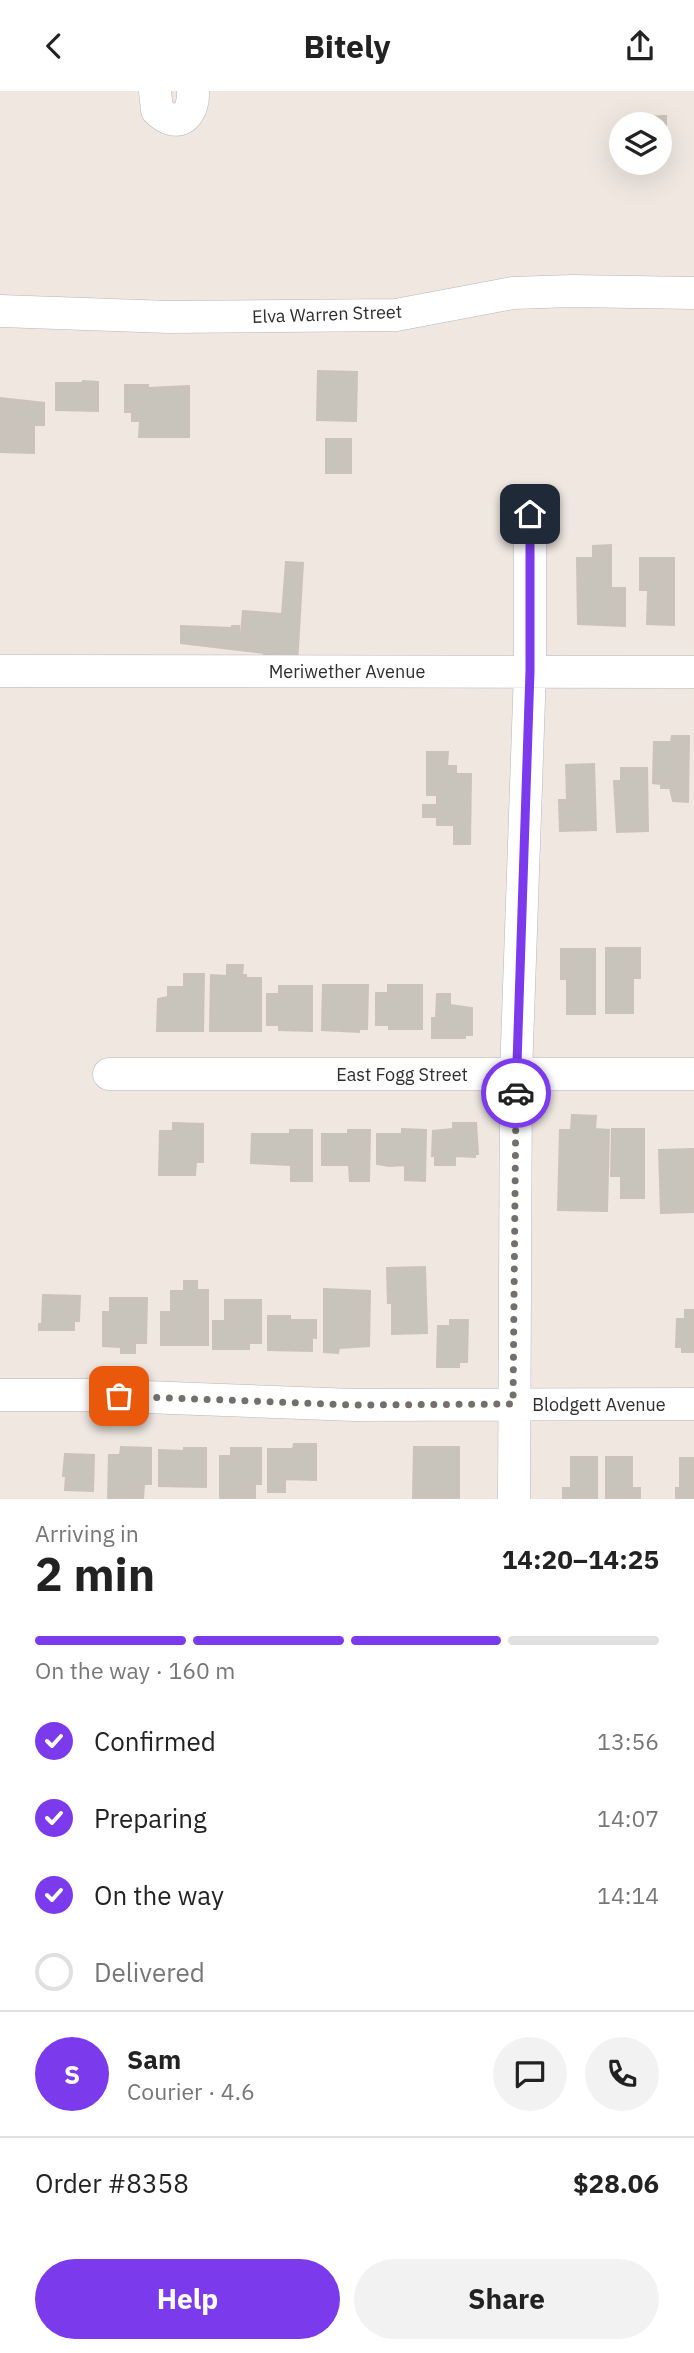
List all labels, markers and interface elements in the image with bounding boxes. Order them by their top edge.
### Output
text: Bitely [303,25,391,67]
icon: back [35,27,73,65]
icon: share [621,27,659,65]
map controls [609,112,672,175]
button: layers [609,112,672,175]
street label: Elva Warren Street [252,300,402,328]
pin [500,484,560,544]
icon: home [511,495,549,533]
street label: Meriwether Avenue [269,660,425,683]
courier [481,1058,551,1128]
street label: East Fogg Street [336,1063,468,1086]
icon: car [497,1074,535,1112]
pin [89,1366,149,1426]
icon: bag [100,1377,138,1415]
street label: Blodgett Avenue [532,1393,666,1416]
text: Arriving in [35,1518,139,1548]
text: 14:20–14:25 [502,1542,659,1576]
text: 2 min [35,1544,155,1604]
text: On the way · 160 m [35,1655,235,1685]
icon: check [35,1722,73,1760]
text: Confirmed [94,1724,216,1758]
text: 13:56 [597,1726,659,1756]
icon: check [35,1799,73,1837]
text: Preparing [94,1801,207,1835]
text: 14:07 [597,1803,659,1833]
icon: check [35,1876,73,1914]
text: On the way [94,1878,224,1912]
text: 14:14 [597,1880,659,1910]
text: Delivered [94,1955,205,1989]
button: chat [493,2037,567,2111]
button: phone [585,2037,659,2111]
text: Sam [127,2042,181,2076]
text: S [64,2057,80,2091]
text: Courier · 4.6 [127,2076,255,2106]
text: Order #8358 [35,2166,189,2200]
text: $28.06 [573,2166,659,2200]
button: Help [35,2259,340,2339]
button: Share [354,2259,659,2339]

